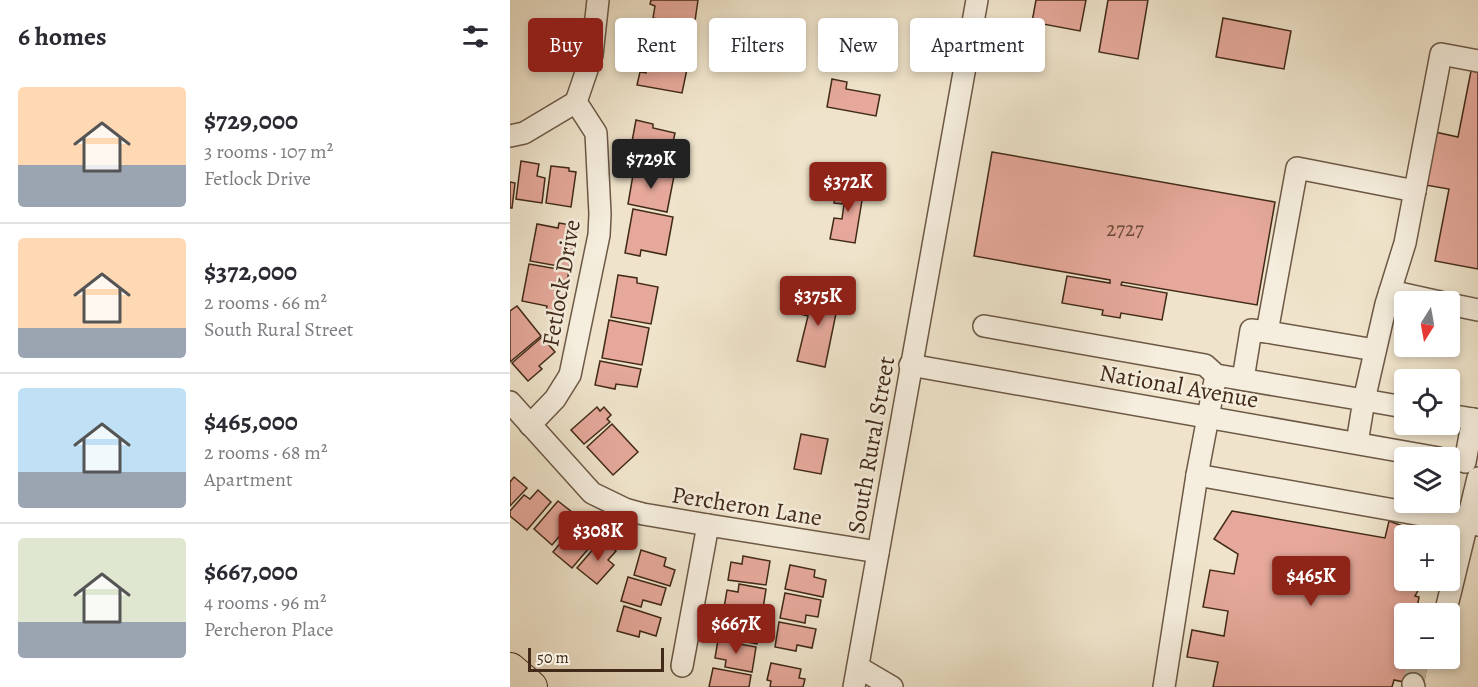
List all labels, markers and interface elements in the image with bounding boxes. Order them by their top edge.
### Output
chip: Buy [528,18,603,72]
chip: Rent [615,18,697,72]
chip: Filters [709,18,806,72]
chip: New [818,18,898,72]
chip: Apartment [910,18,1045,72]
text: 6 homes [18,19,107,54]
icon: filters [459,20,492,53]
text: $729,000 [204,103,298,138]
icon: home [66,111,138,183]
text: 3 rooms · 107 m² [204,138,333,165]
pin: $729K [609,139,693,190]
text: $729K [626,145,676,172]
pin: $372K [806,162,890,213]
text: Fetlock Drive [204,165,311,192]
text: $372K [823,168,873,195]
house number: 2727 [1106,215,1144,243]
street label: Fetlock Drive [534,217,588,349]
text: $372,000 [204,254,297,289]
icon: home [66,262,138,334]
pin: $375K [776,276,860,327]
text: $375K [794,282,842,309]
text: 2 rooms · 66 m² [204,289,327,316]
north arrow [1394,291,1460,357]
map controls [1394,291,1460,669]
text: South Rural Street [204,316,353,343]
street label: South Rural Street [840,354,902,536]
street label: National Avenue [1097,356,1261,416]
button: locate [1394,369,1460,435]
text: $465,000 [204,404,298,439]
icon: home [66,412,138,484]
text: 2 rooms · 68 m² [204,439,328,466]
button: layers [1394,447,1460,513]
text: Apartment [204,466,293,493]
street label: Percheron Lane [670,478,824,534]
pin: $308K [556,511,640,562]
text: $308K [573,517,623,544]
button: + [1394,525,1460,591]
text: $667,000 [204,554,298,589]
pin: $465K [1269,556,1353,607]
icon: home [66,562,138,634]
text: $465K [1286,562,1336,589]
text: 4 rooms · 96 m² [204,589,326,616]
button: − [1394,603,1460,669]
pin: $667K [694,604,778,655]
text: $667K [711,610,761,637]
text: Percheron Place [204,616,333,643]
scale bar [528,645,664,672]
text: 50 m [537,647,569,669]

